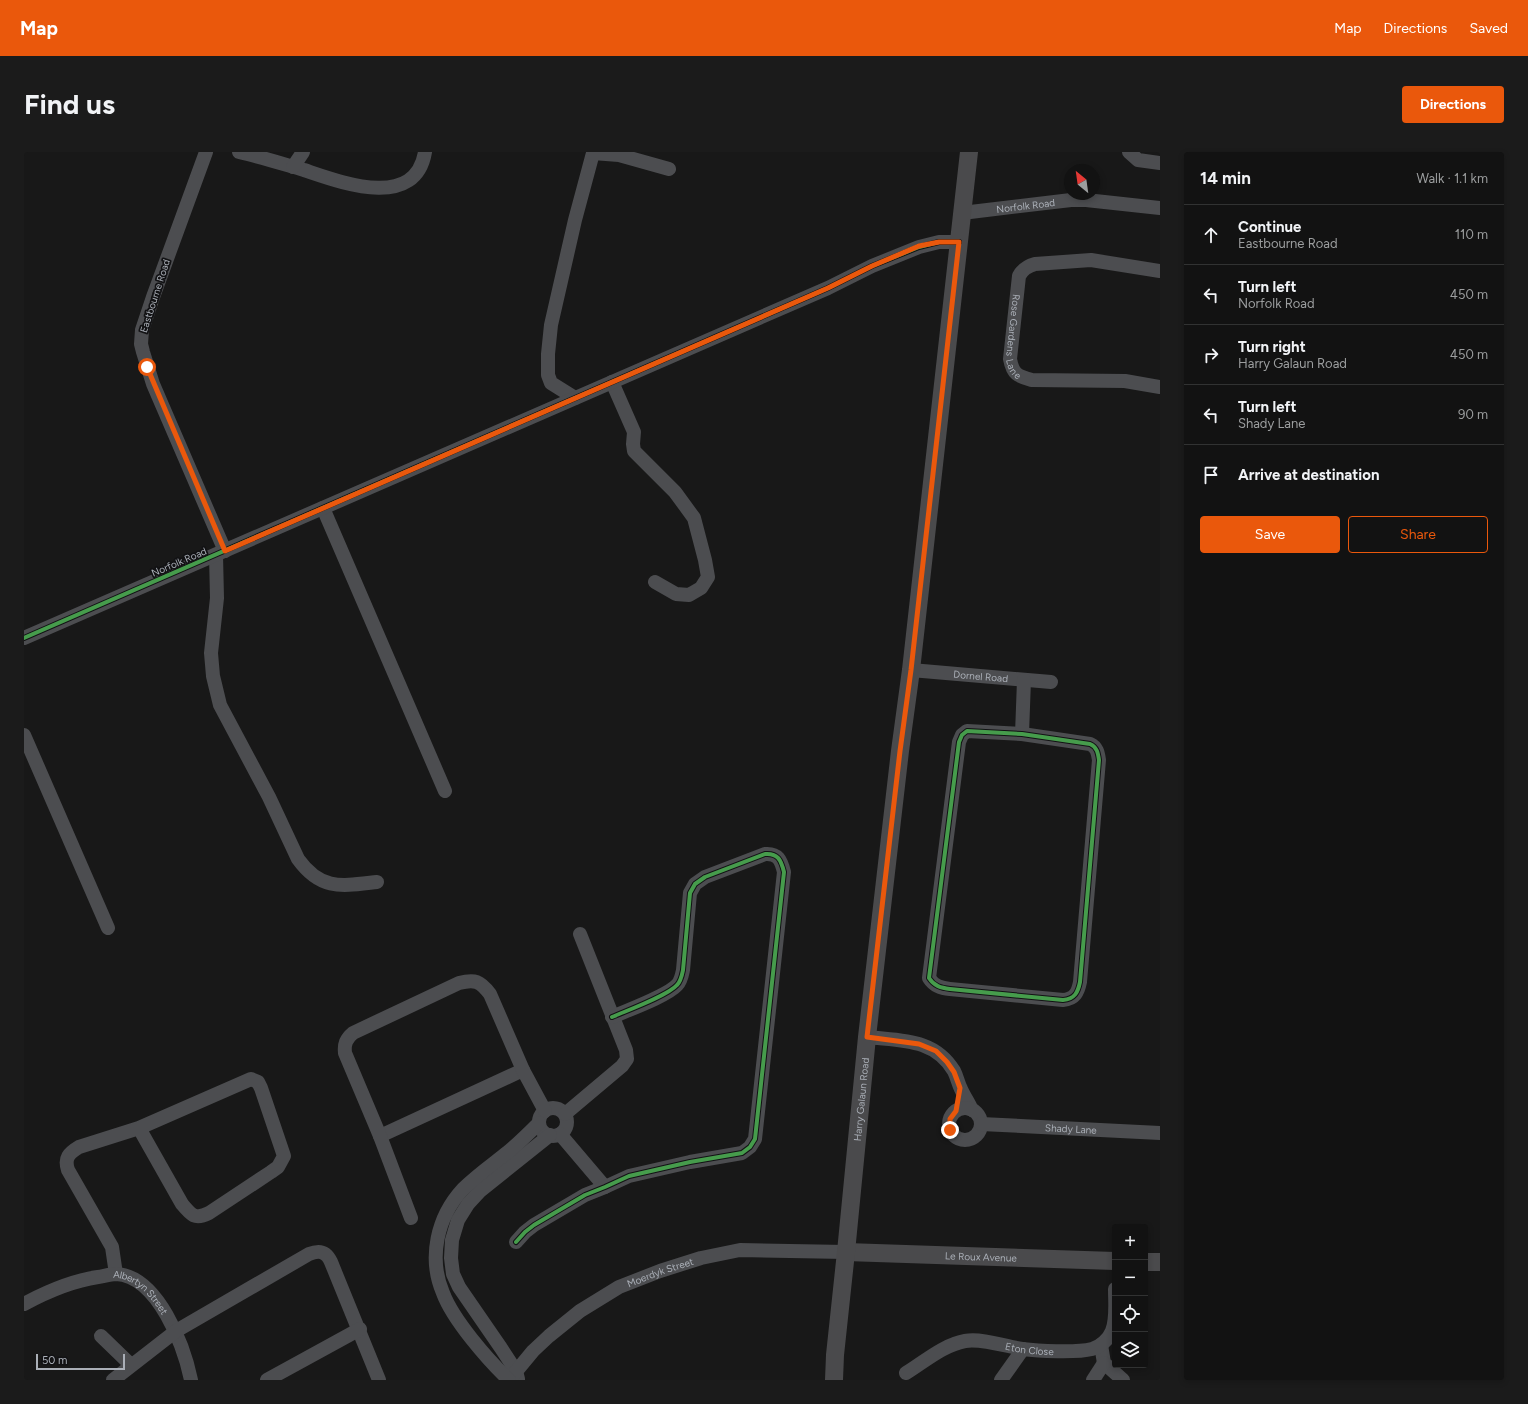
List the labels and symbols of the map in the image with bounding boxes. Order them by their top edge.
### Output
north arrow [1064,164,1100,200]
street label: Norfolk Road [995,195,1056,215]
street label: Eastbourne Road [137,257,173,334]
street label: Rose Gardens Lane [1004,294,1024,382]
route start [138,358,156,376]
street label: Norfolk Road [149,544,209,579]
street label: Dornel Road [953,667,1009,685]
street label: Harry Galaun Road [850,1057,871,1142]
route end [941,1121,959,1139]
street label: Shady Lane [1045,1121,1098,1136]
street label: Le Roux Avenue [945,1249,1018,1264]
street label: Moerdyk Street [625,1254,695,1290]
street label: Albertyn Street [113,1267,171,1317]
street label: Eton Close [1004,1339,1055,1358]
scale bar [36,1352,125,1371]

